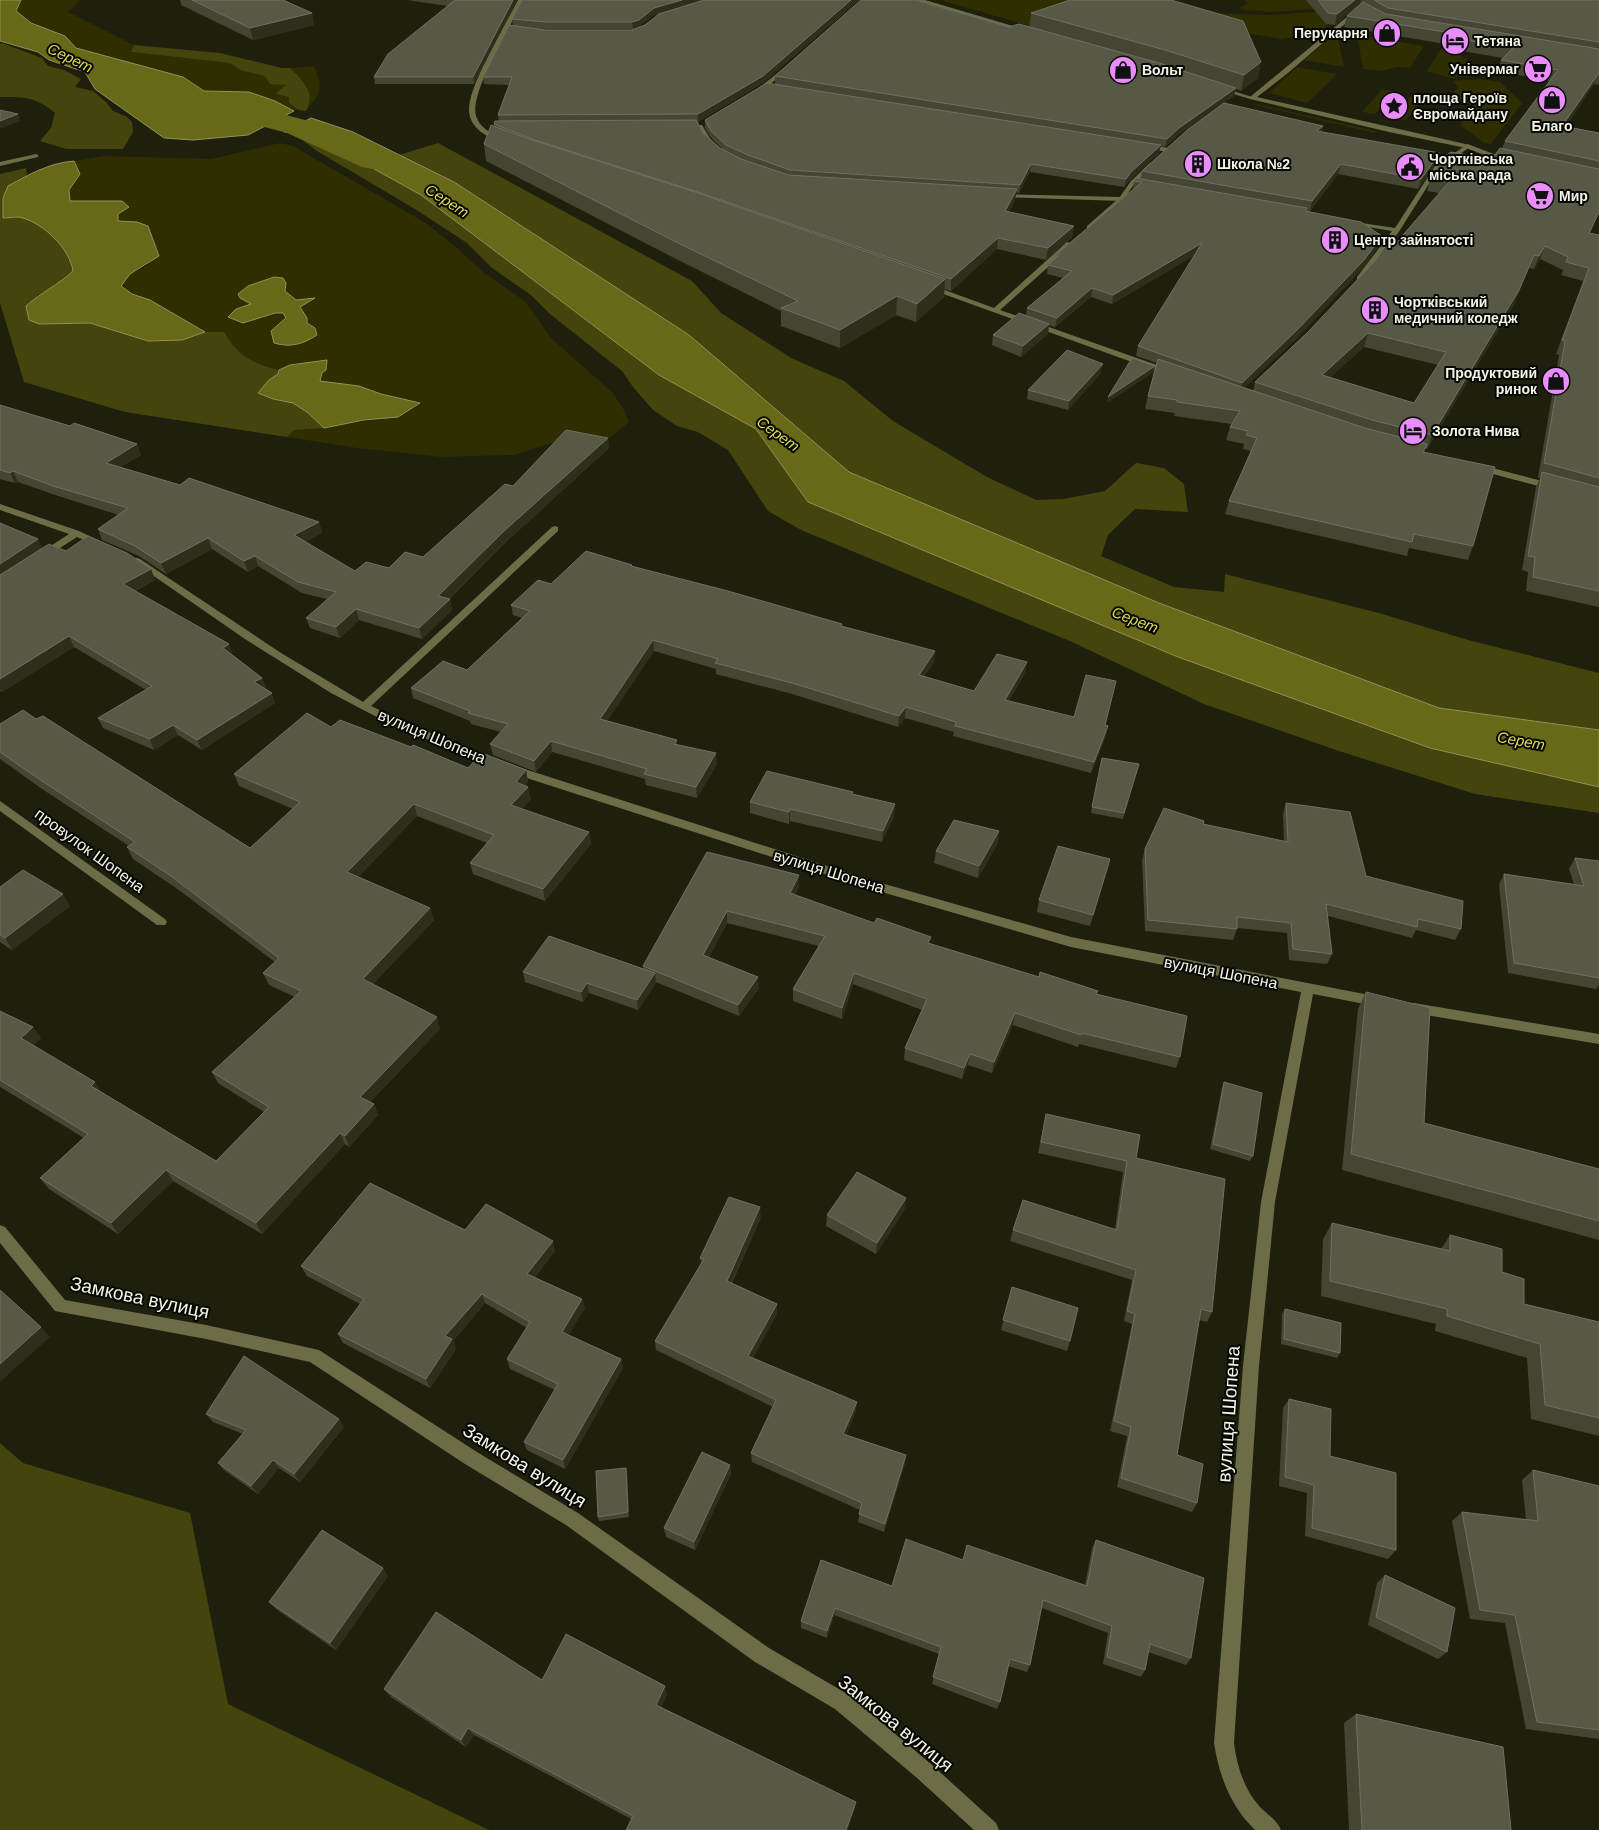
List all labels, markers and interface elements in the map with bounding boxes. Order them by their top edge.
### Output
shop icon: Перукарня [1372,18,1402,48]
place label: Перукарня [1294,25,1368,41]
hotel icon: Тетяна [1440,26,1470,56]
place label: Тетяна [1474,33,1521,49]
water label: Серет [45,39,96,76]
supermarket icon: Універмаг [1523,54,1553,84]
shop icon: Вольт [1108,55,1138,85]
place label: Універмаг [1450,61,1519,77]
place label: Вольт [1142,62,1184,78]
shop icon: Благо [1537,85,1567,115]
place label: площа Героїв Євромайдану [1413,90,1508,122]
place icon: площа Героїв Євромайдану [1379,91,1409,121]
place label: Благо [1532,118,1572,134]
building icon: Школа №2 [1183,149,1213,179]
place label: Чортківська міська рада [1429,151,1513,183]
public building icon: Чортківська міська рада [1395,152,1425,182]
place label: Школа №2 [1217,156,1290,172]
water label: Серет [422,180,472,221]
supermarket icon: Мир [1525,181,1555,211]
place label: Мир [1559,188,1588,204]
building icon: Центр зайнятості [1320,225,1350,255]
place label: Центр зайнятості [1354,232,1473,248]
place label: Чортківський медичний коледж [1394,294,1519,326]
building icon: Чортківський медичний коледж [1360,295,1390,325]
place label: Продуктовий ринок [1445,365,1538,397]
shop icon: Продуктовий ринок [1541,366,1571,396]
water label: Серет [754,413,803,455]
hotel icon: Золота Нива [1398,416,1428,446]
place label: Золота Нива [1432,423,1520,439]
water label: Серет [1110,603,1161,636]
street label: вулиця Шопена [375,706,488,767]
water label: Серет [1496,728,1546,753]
street label: провулок Шопена [32,805,148,896]
street label: вулиця Шопена [771,847,887,896]
street label: вулиця Шопена [1163,953,1279,992]
street label: Замкова вулиця [68,1273,211,1322]
street label: вулиця Шопена [1213,1345,1244,1483]
street label: Замкова вулиця [459,1419,590,1512]
street label: Замкова вулиця [834,1671,957,1776]

